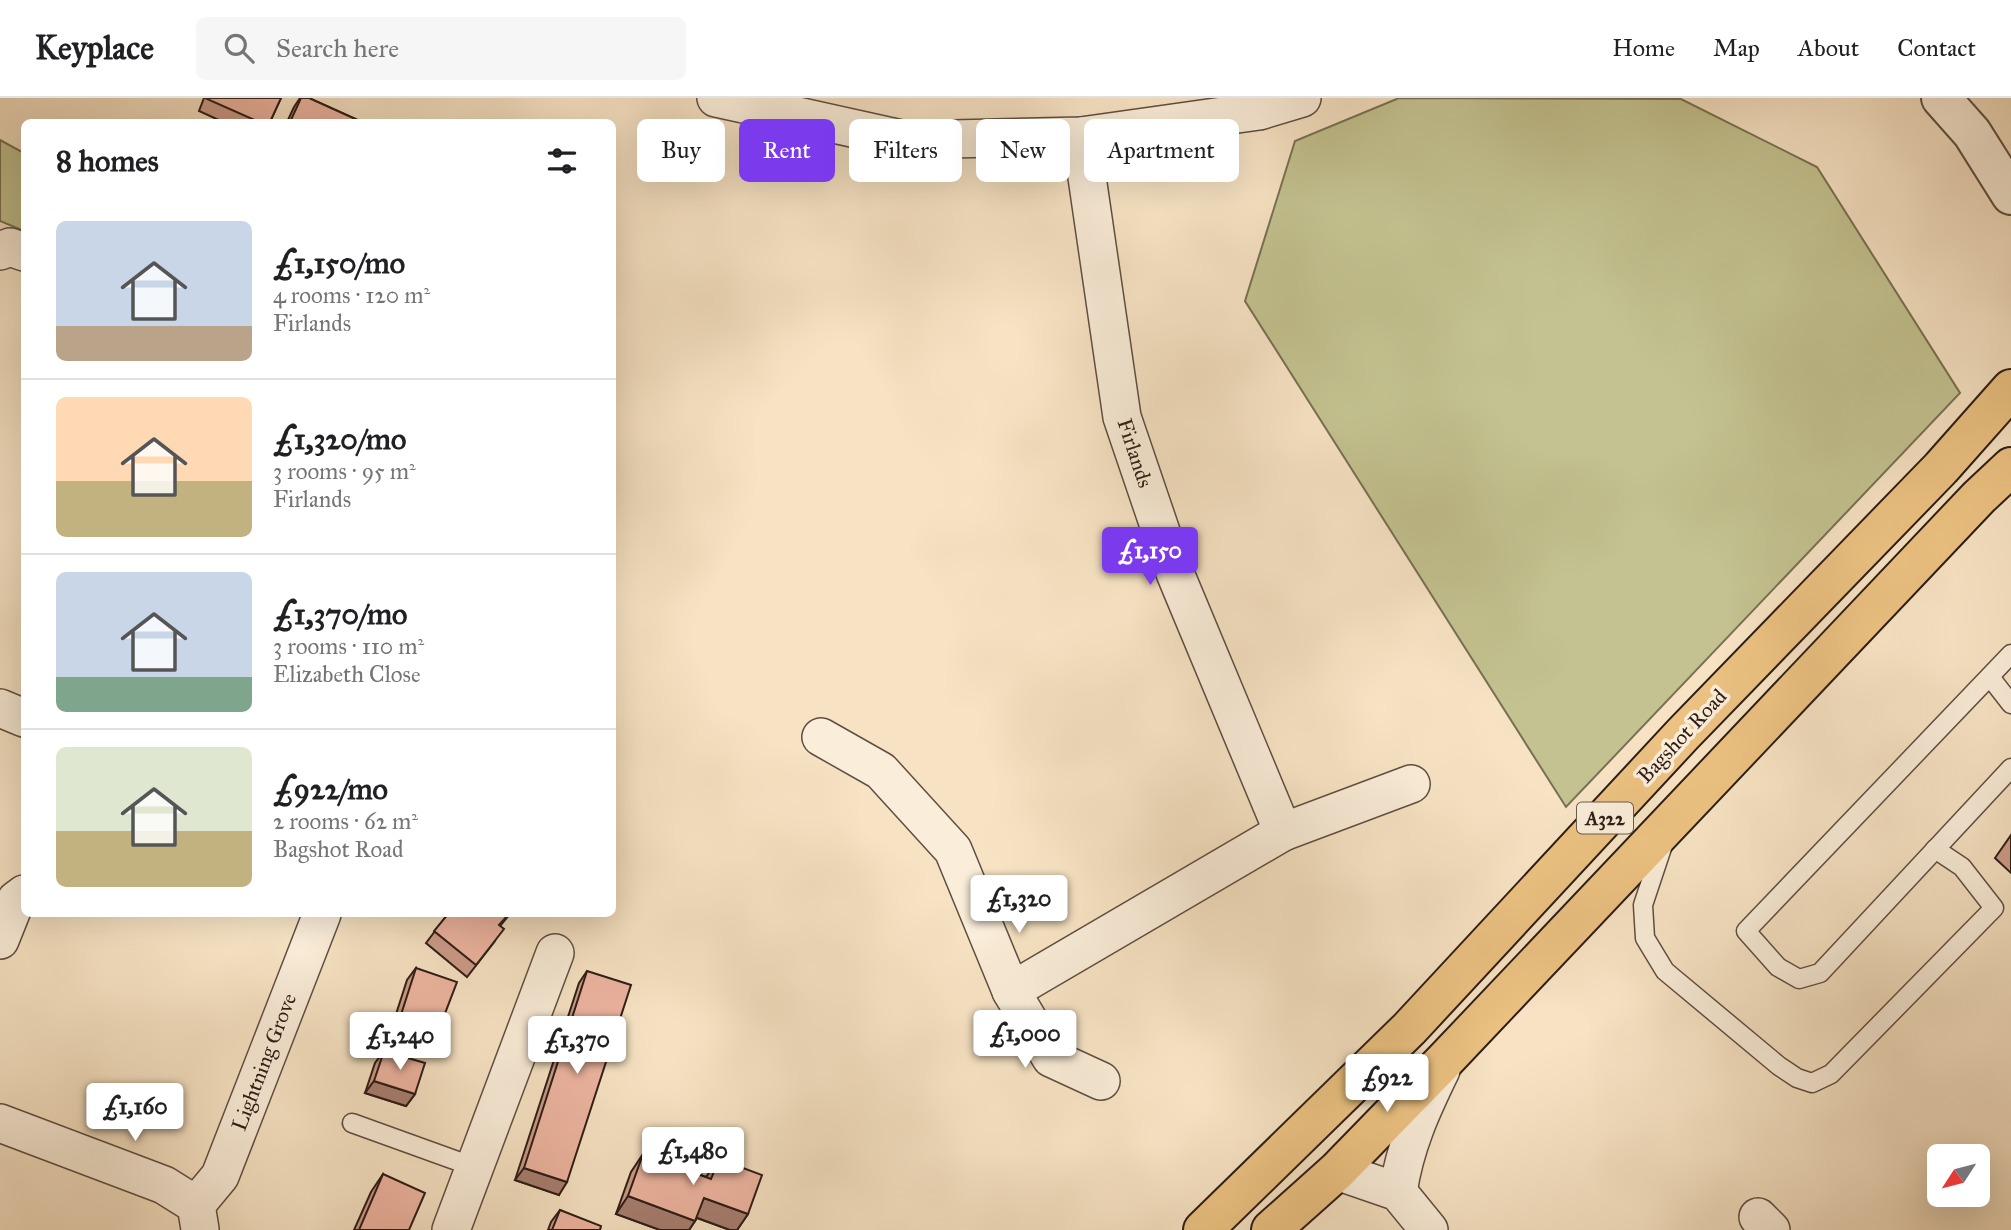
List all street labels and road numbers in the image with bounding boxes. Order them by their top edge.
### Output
street label: Firlands [1112,415,1158,491]
street label: Bagshot Road [1632,683,1732,788]
road number: A322 [1577,803,1633,834]
street label: Lightning Grove [226,989,302,1134]

